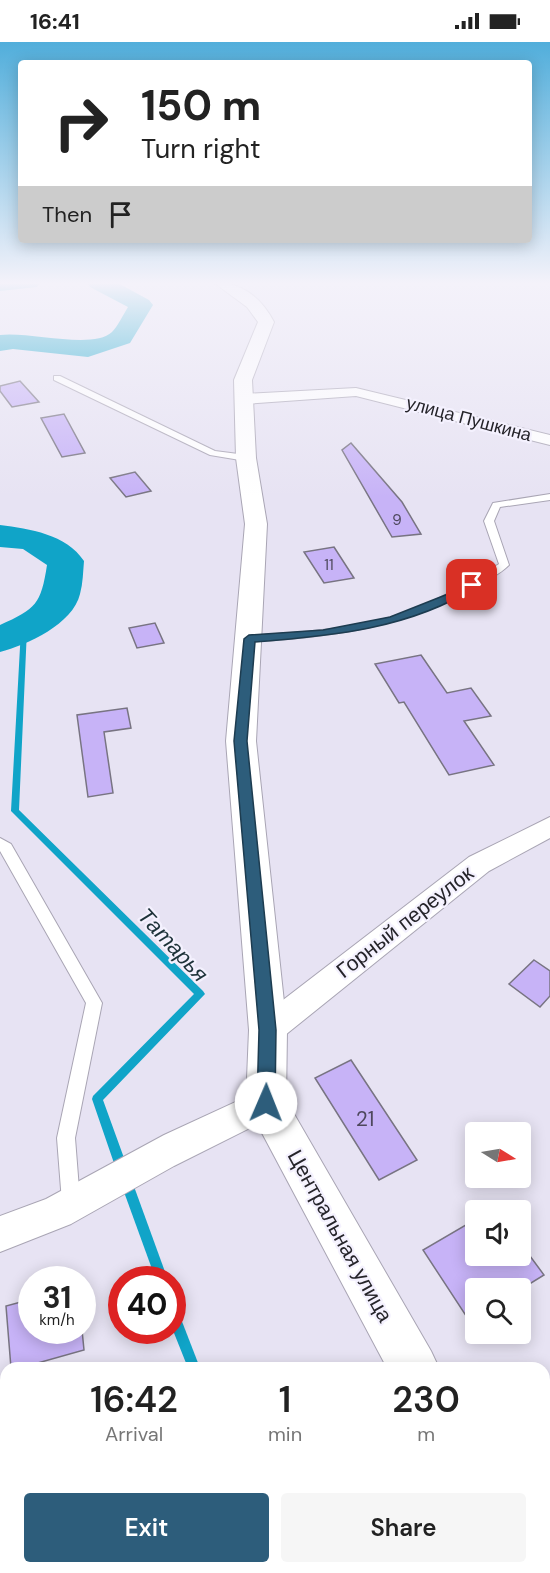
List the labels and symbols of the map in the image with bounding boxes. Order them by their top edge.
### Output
street label: улица Пушкина [404,391,535,447]
house number: 9 [392,510,402,530]
house number: 11 [324,555,334,575]
pin [446,559,497,610]
street label: Горный переулок [331,859,480,984]
water label: Татарья [131,902,215,988]
position arrow [234,1071,298,1135]
house number: 21 [356,1105,374,1133]
north arrow [465,1122,531,1188]
street label: Центральная улица [281,1145,399,1327]
speed limit sign: 40 [108,1266,186,1344]

